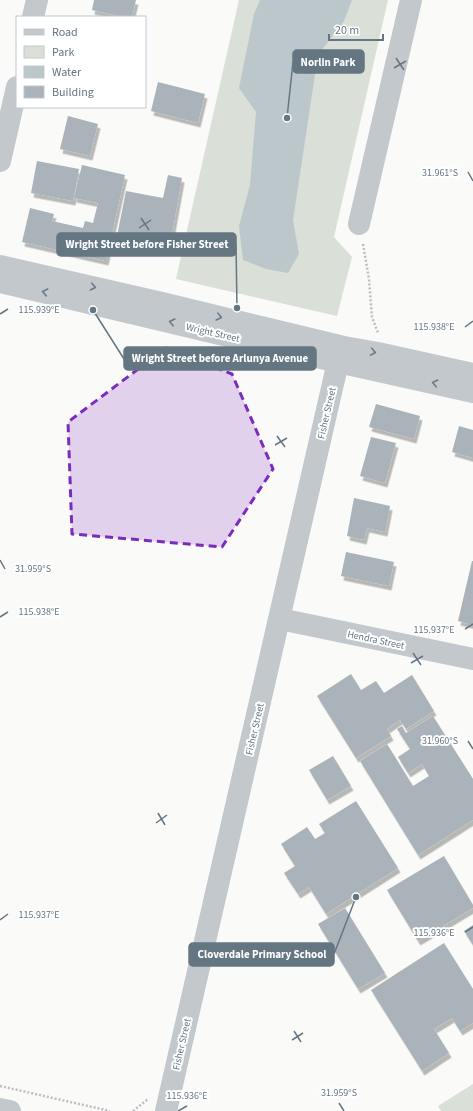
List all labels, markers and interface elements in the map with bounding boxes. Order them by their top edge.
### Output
legend [16,16,146,108]
scale bar [329,16,383,42]
text: 20 m [335,22,359,39]
text: Road [52,24,78,41]
text: Park [52,44,74,61]
callout: Norlin Park [293,50,364,73]
text: Norlin Park [301,55,355,70]
text: Water [52,64,82,81]
text: Building [52,84,94,101]
text: 31.961°S [422,166,458,180]
callout: Wright Street before Fisher Street [57,233,236,256]
text: Wright Street before Fisher Street [66,237,229,252]
one-way arrow [89,282,96,290]
one-way arrow [42,289,49,297]
text: 115.939°E [19,303,59,317]
one-way arrow [216,312,222,320]
one-way arrow [169,319,175,327]
street label: Wright Street [185,320,242,346]
text: 115.938°E [414,320,454,334]
callout: Wright Street before Arlunya Avenue [124,347,316,370]
one-way arrow [370,347,376,356]
text: Wright Street before Arlunya Avenue [132,351,308,366]
one-way arrow [432,380,438,388]
street label: Fisher Street [314,385,340,440]
text: 31.959°S [15,562,51,576]
text: 115.938°E [19,605,59,619]
text: 115.937°E [414,623,454,637]
street label: Hendra Street [346,627,406,653]
street label: Fisher Street [242,701,268,756]
text: 31.960°S [422,734,458,748]
text: 115.937°E [19,908,59,922]
text: 115.936°E [414,926,454,940]
callout: Cloverdale Primary School [189,943,334,966]
text: Cloverdale Primary School [198,947,327,962]
street label: Fisher Street [169,1016,195,1071]
text: 31.959°S [321,1086,357,1100]
text: 115.936°E [167,1089,207,1103]

